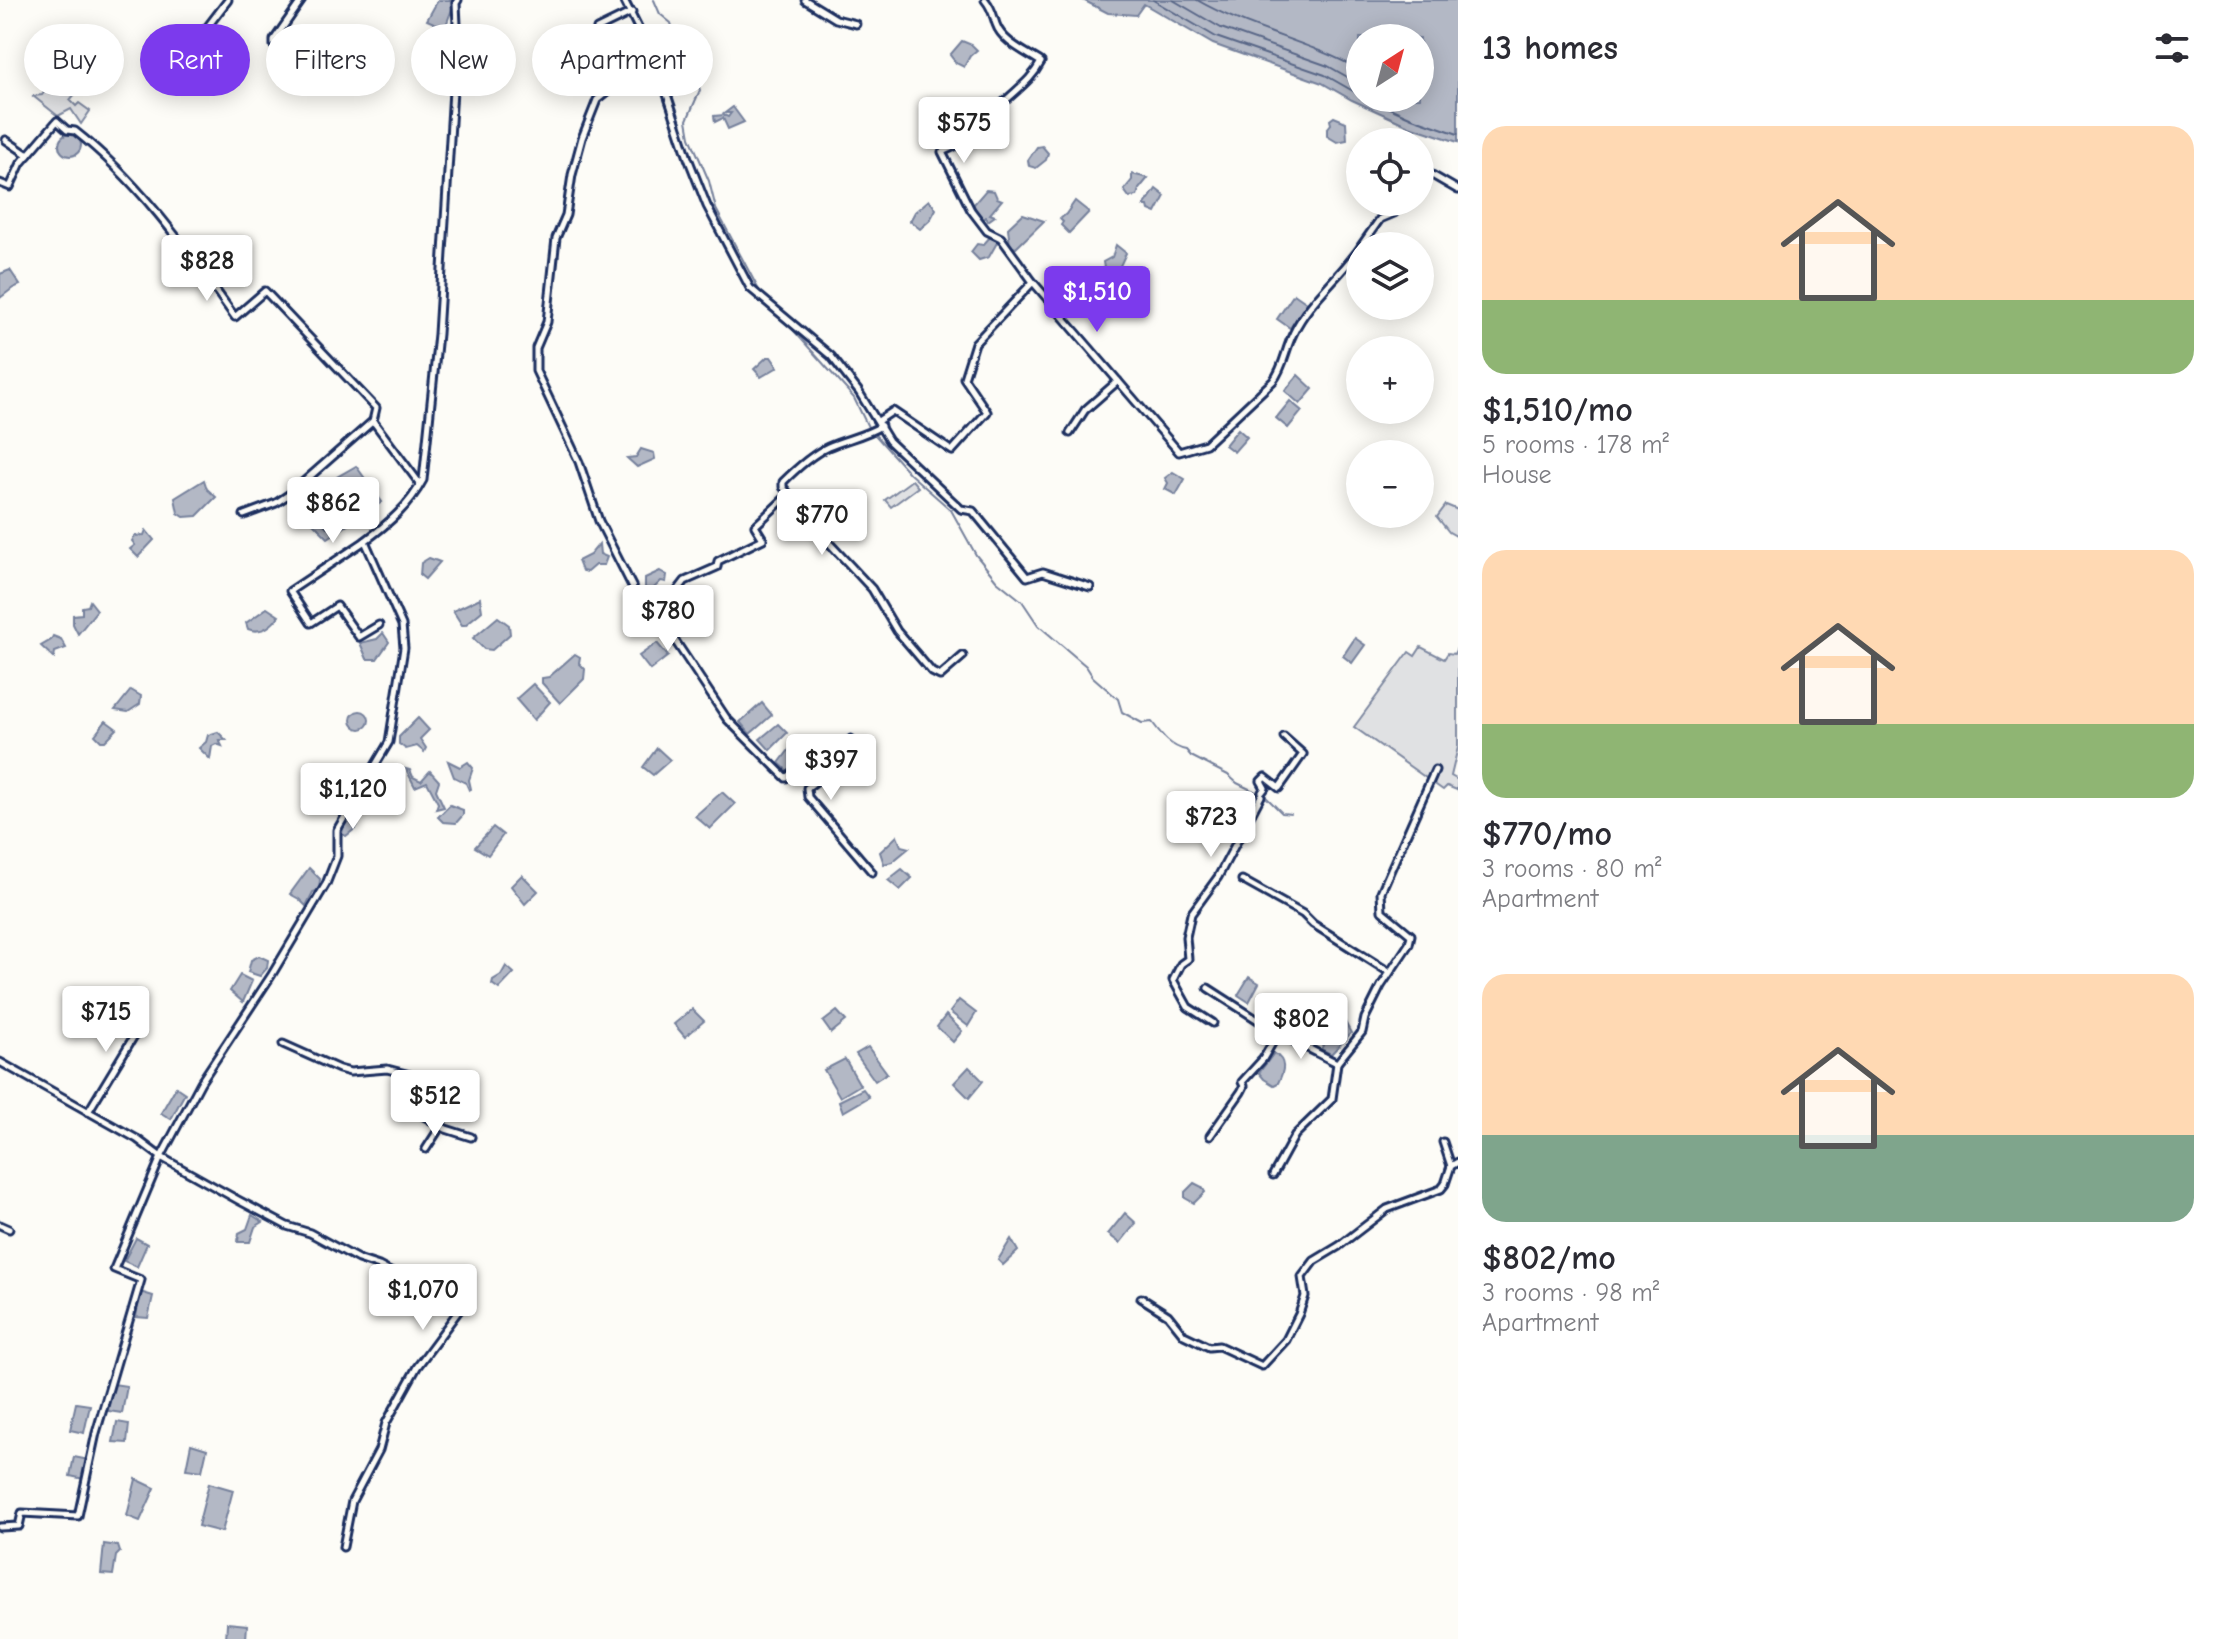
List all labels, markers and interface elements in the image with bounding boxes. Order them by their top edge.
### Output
chip: Buy [24,24,124,96]
chip: Rent [140,24,250,96]
chip: Filters [266,24,395,96]
chip: New [411,24,516,96]
chip: Apartment [532,24,713,96]
north arrow [1346,24,1434,112]
map controls [1346,24,1434,528]
icon: filters [2150,26,2194,70]
text: 13 homes [1482,28,1618,68]
pin: $575 [917,97,1011,165]
text: $575 [937,108,991,138]
button: locate [1346,128,1434,216]
icon: home [1766,178,1910,322]
button: layers [1346,232,1434,320]
pin: $828 [160,235,254,303]
text: $828 [179,246,235,276]
pin: $1,510 [1032,266,1162,334]
text: $1,510 [1062,277,1132,307]
button: + [1346,336,1434,424]
text: $1,510/mo [1482,390,1633,430]
text: 5 rooms · 178 m² [1482,430,1669,460]
button: − [1346,440,1434,528]
text: House [1482,460,1552,490]
pin: $862 [286,477,380,545]
text: $862 [305,488,361,518]
pin: $770 [775,489,869,557]
text: $770 [795,500,849,530]
pin: $780 [621,585,715,653]
text: $780 [641,596,695,626]
icon: home [1766,602,1910,746]
pin: $397 [784,734,878,802]
text: $397 [804,745,858,775]
pin: $1,120 [288,763,418,831]
text: $1,120 [319,774,387,804]
pin: $723 [1164,791,1258,859]
text: $723 [1184,802,1238,832]
text: $770/mo [1482,814,1612,854]
text: 3 rooms · 80 m² [1482,854,1661,884]
text: Apartment [1482,884,1598,914]
pin: $715 [59,986,153,1054]
pin: $802 [1254,993,1348,1061]
text: $715 [80,997,132,1027]
text: $802 [1273,1004,1329,1034]
icon: home [1766,1026,1910,1170]
pin: $512 [388,1070,482,1138]
text: $512 [409,1081,461,1111]
text: $802/mo [1482,1238,1616,1278]
pin: $1,070 [358,1264,488,1332]
text: $1,070 [387,1275,459,1305]
text: 3 rooms · 98 m² [1482,1278,1659,1308]
text: Apartment [1482,1308,1598,1338]

